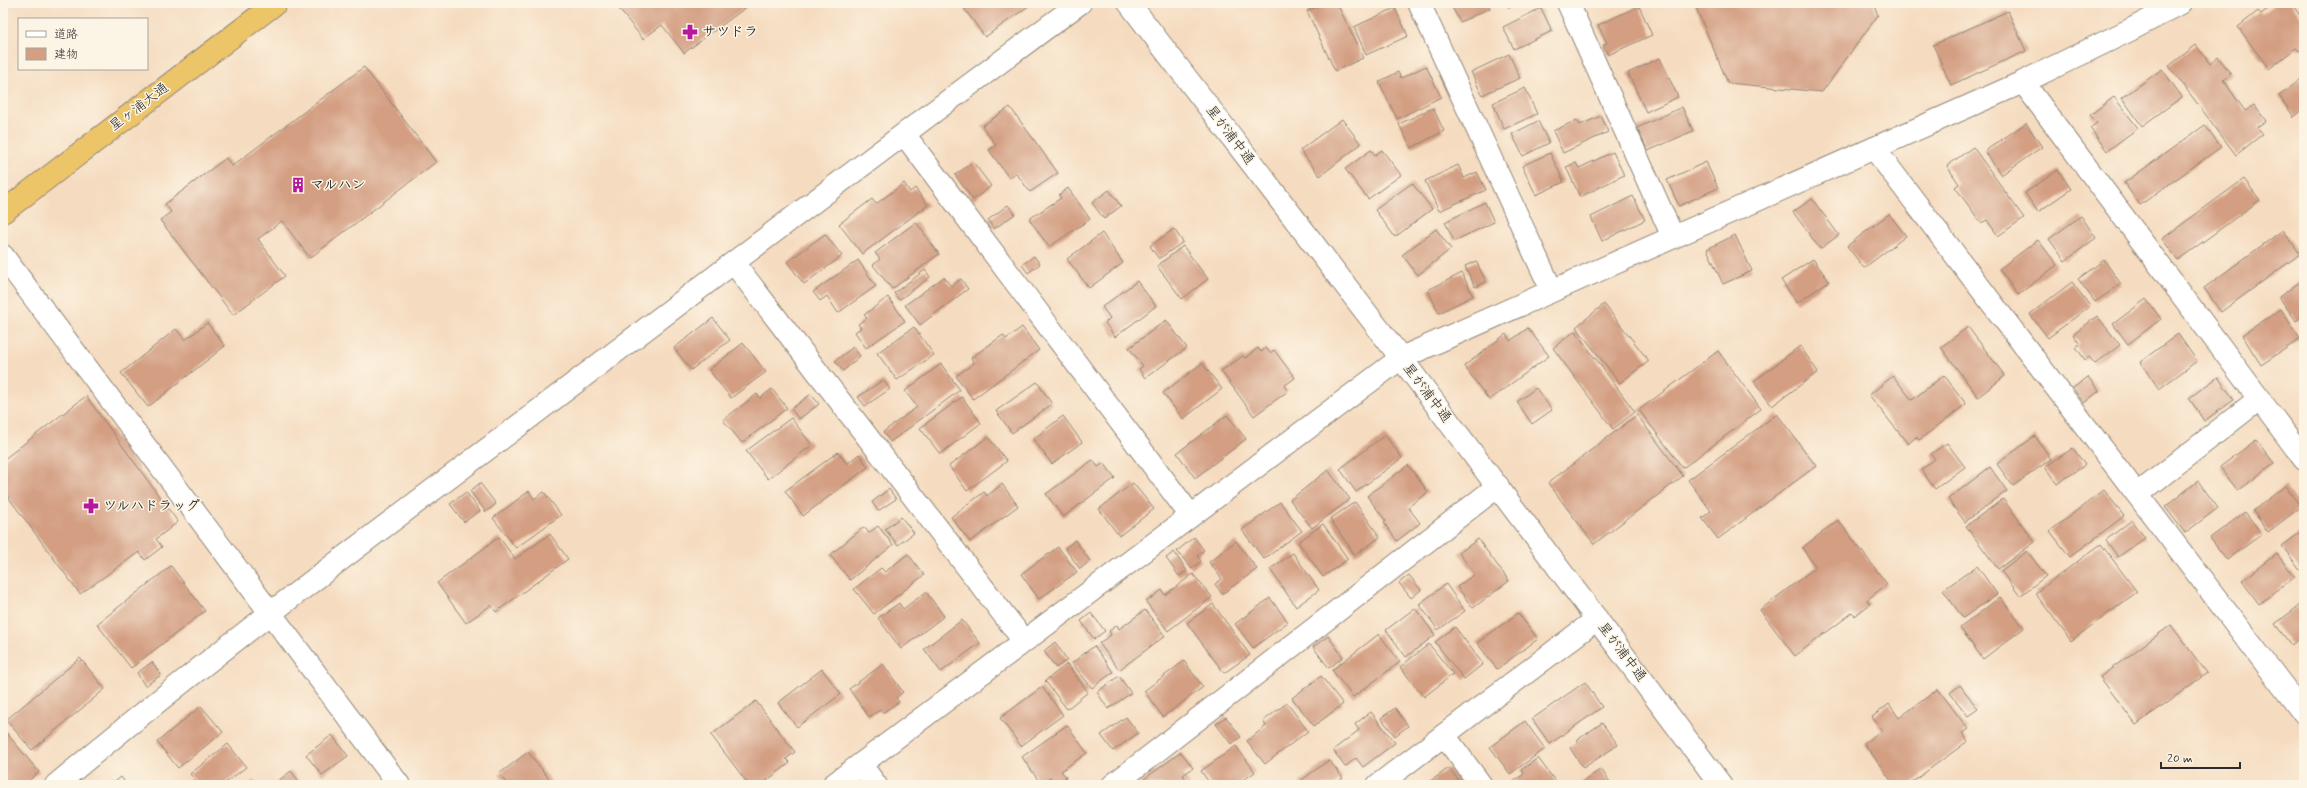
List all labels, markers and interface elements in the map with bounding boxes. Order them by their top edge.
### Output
legend [18,18,148,70]
pharmacy icon: サツドラ [681,23,699,41]
place label: サツドラ [702,23,758,41]
text: 道路 [54,27,78,43]
text: 建物 [54,47,78,63]
street label: 星ヶ浦大通 [106,79,172,135]
street label: 星が浦中通 [1202,102,1258,168]
building icon: マルハン [289,176,307,194]
place label: マルハン [310,176,365,194]
street label: 星が浦中通 [1399,360,1455,426]
pharmacy icon: ツルハドラッグ [82,497,100,515]
place label: ツルハドラッグ [103,497,200,515]
street label: 星が浦中通 [1594,619,1650,685]
scale bar [2161,744,2240,770]
text: 20 m [2167,751,2193,767]

